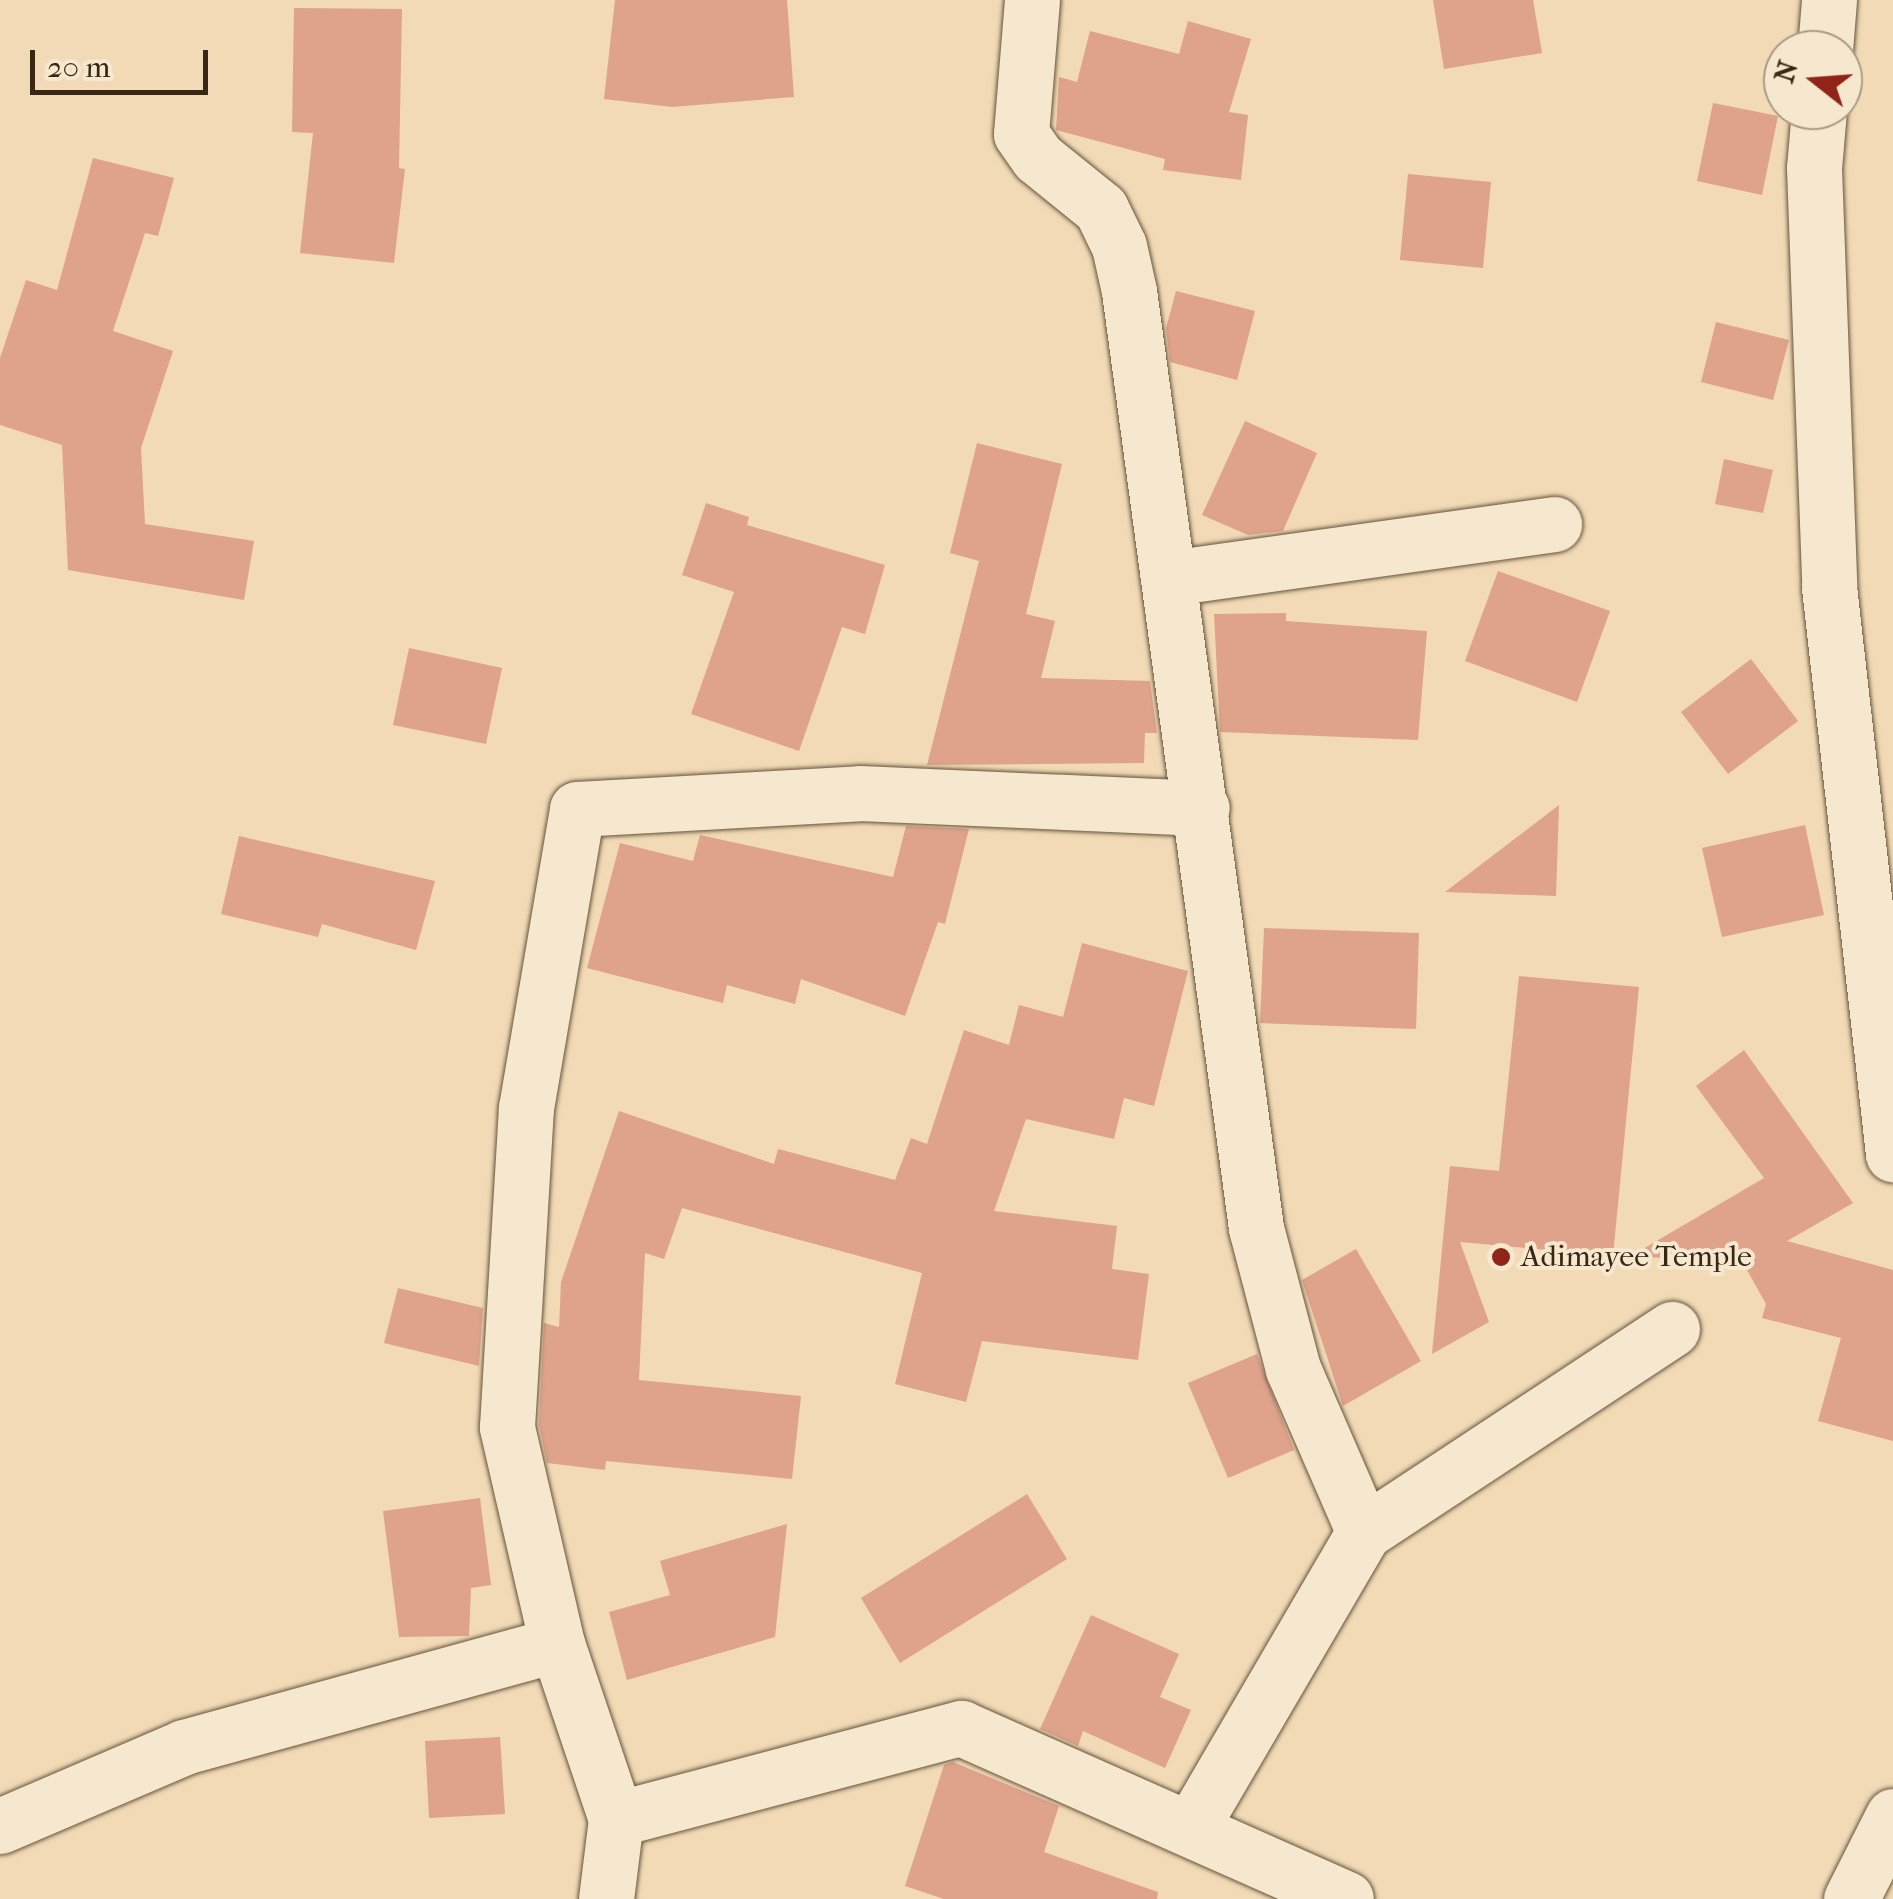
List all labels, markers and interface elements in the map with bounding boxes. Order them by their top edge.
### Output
scale bar [35,30,212,92]
north arrow [1763,30,1863,130]
text: 20 m [47,50,110,85]
text: N [1767,57,1805,87]
place label: Adimayee Temple [1521,1239,1752,1275]
marker: Adimayee Temple [1490,1246,1512,1268]

